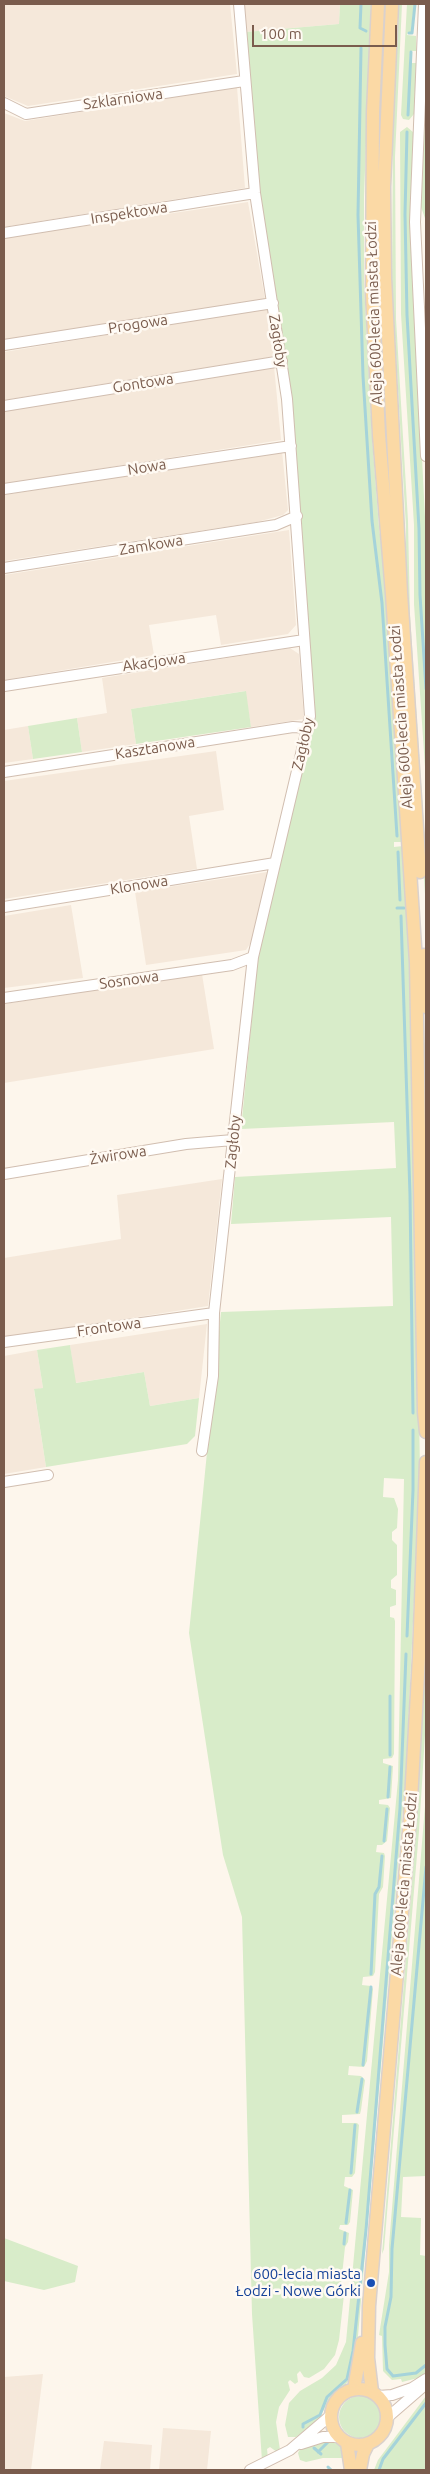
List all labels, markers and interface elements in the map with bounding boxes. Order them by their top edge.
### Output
scale bar [255,15,400,47]
text: 100 m [260,25,302,42]
street label: Szklarniowa [82,85,164,113]
street label: Inspektowa [89,198,169,228]
street label: Aleja 600-lecia miasta Łodzi [362,221,386,405]
street label: Progowa [107,310,169,338]
street label: Zagłoby [265,313,291,369]
street label: Gontowa [111,369,175,397]
street label: Nowa [126,455,168,479]
street label: Zamkowa [118,531,184,559]
street label: Aleja 600-lecia miasta Łodzi [386,624,416,810]
street label: Akacjowa [121,649,187,675]
street label: Zagłoby [288,716,318,772]
street label: Kasztanowa [114,733,196,763]
street label: Klonowa [109,872,169,898]
street label: Sosnowa [98,967,160,993]
street label: Zagłoby [221,1114,245,1170]
street label: Żwirowa [88,1142,148,1168]
street label: Frontowa [76,1314,142,1340]
street label: Aleja 600-lecia miasta Łodzi [387,1791,421,1977]
place label: 600-lecia miasta Łodzi - Nowe Górki [235,2265,361,2300]
marker: 600-lecia miasta Łodzi - Nowe Górki [365,2277,377,2289]

